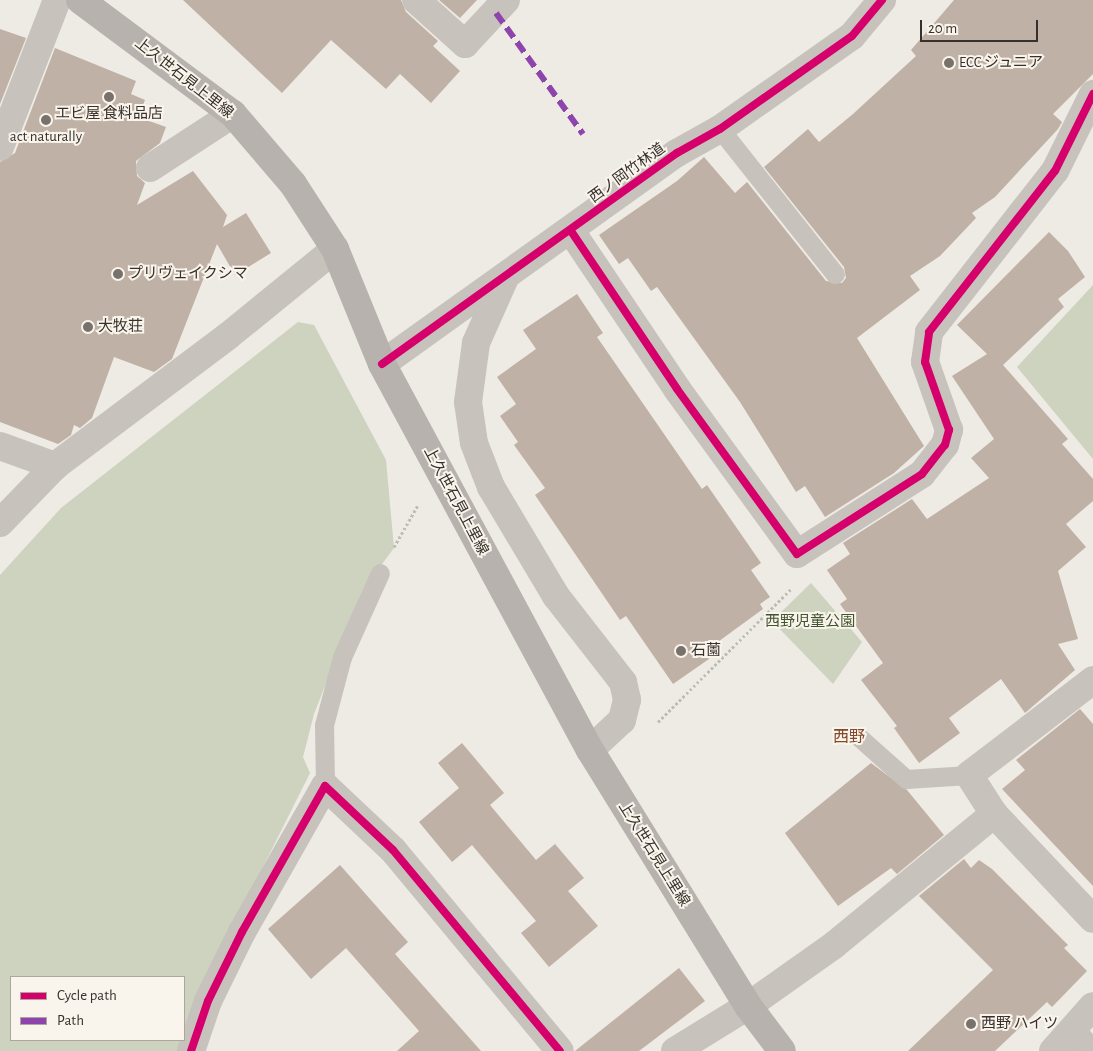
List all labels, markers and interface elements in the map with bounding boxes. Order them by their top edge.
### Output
scale bar [923,10,1040,42]
text: 20 m [928,21,957,36]
street label: 上久世石見上里線 [131,34,237,122]
place label: ECC ジュニア [959,54,1044,72]
marker: ECC ジュニア [943,57,955,69]
marker: エビ屋 食料品店 [103,91,115,103]
place label: エビ屋 食料品店 [55,105,163,123]
marker: act naturally [40,114,52,126]
place label: act naturally [10,128,82,146]
street label: 西ノ岡竹林道 [585,139,669,207]
place label: プリヴェイクシマ [128,265,248,283]
marker: プリヴェイクシマ [112,268,124,280]
place label: 大牧荘 [98,318,143,336]
marker: 大牧荘 [82,321,94,333]
street label: 上久世石見上里線 [420,444,492,558]
park label: 西野児童公園 [765,613,855,631]
place label: 石薗 [691,642,721,660]
marker: 石薗 [675,645,687,657]
district label: 西野 [833,727,865,747]
street label: 上久世石見上里線 [615,798,693,910]
legend [10,976,185,1041]
text: Cycle path [57,988,117,1003]
text: Path [57,1013,84,1028]
place label: 西野 ハイツ [981,1015,1058,1033]
marker: 西野 ハイツ [965,1018,977,1030]

